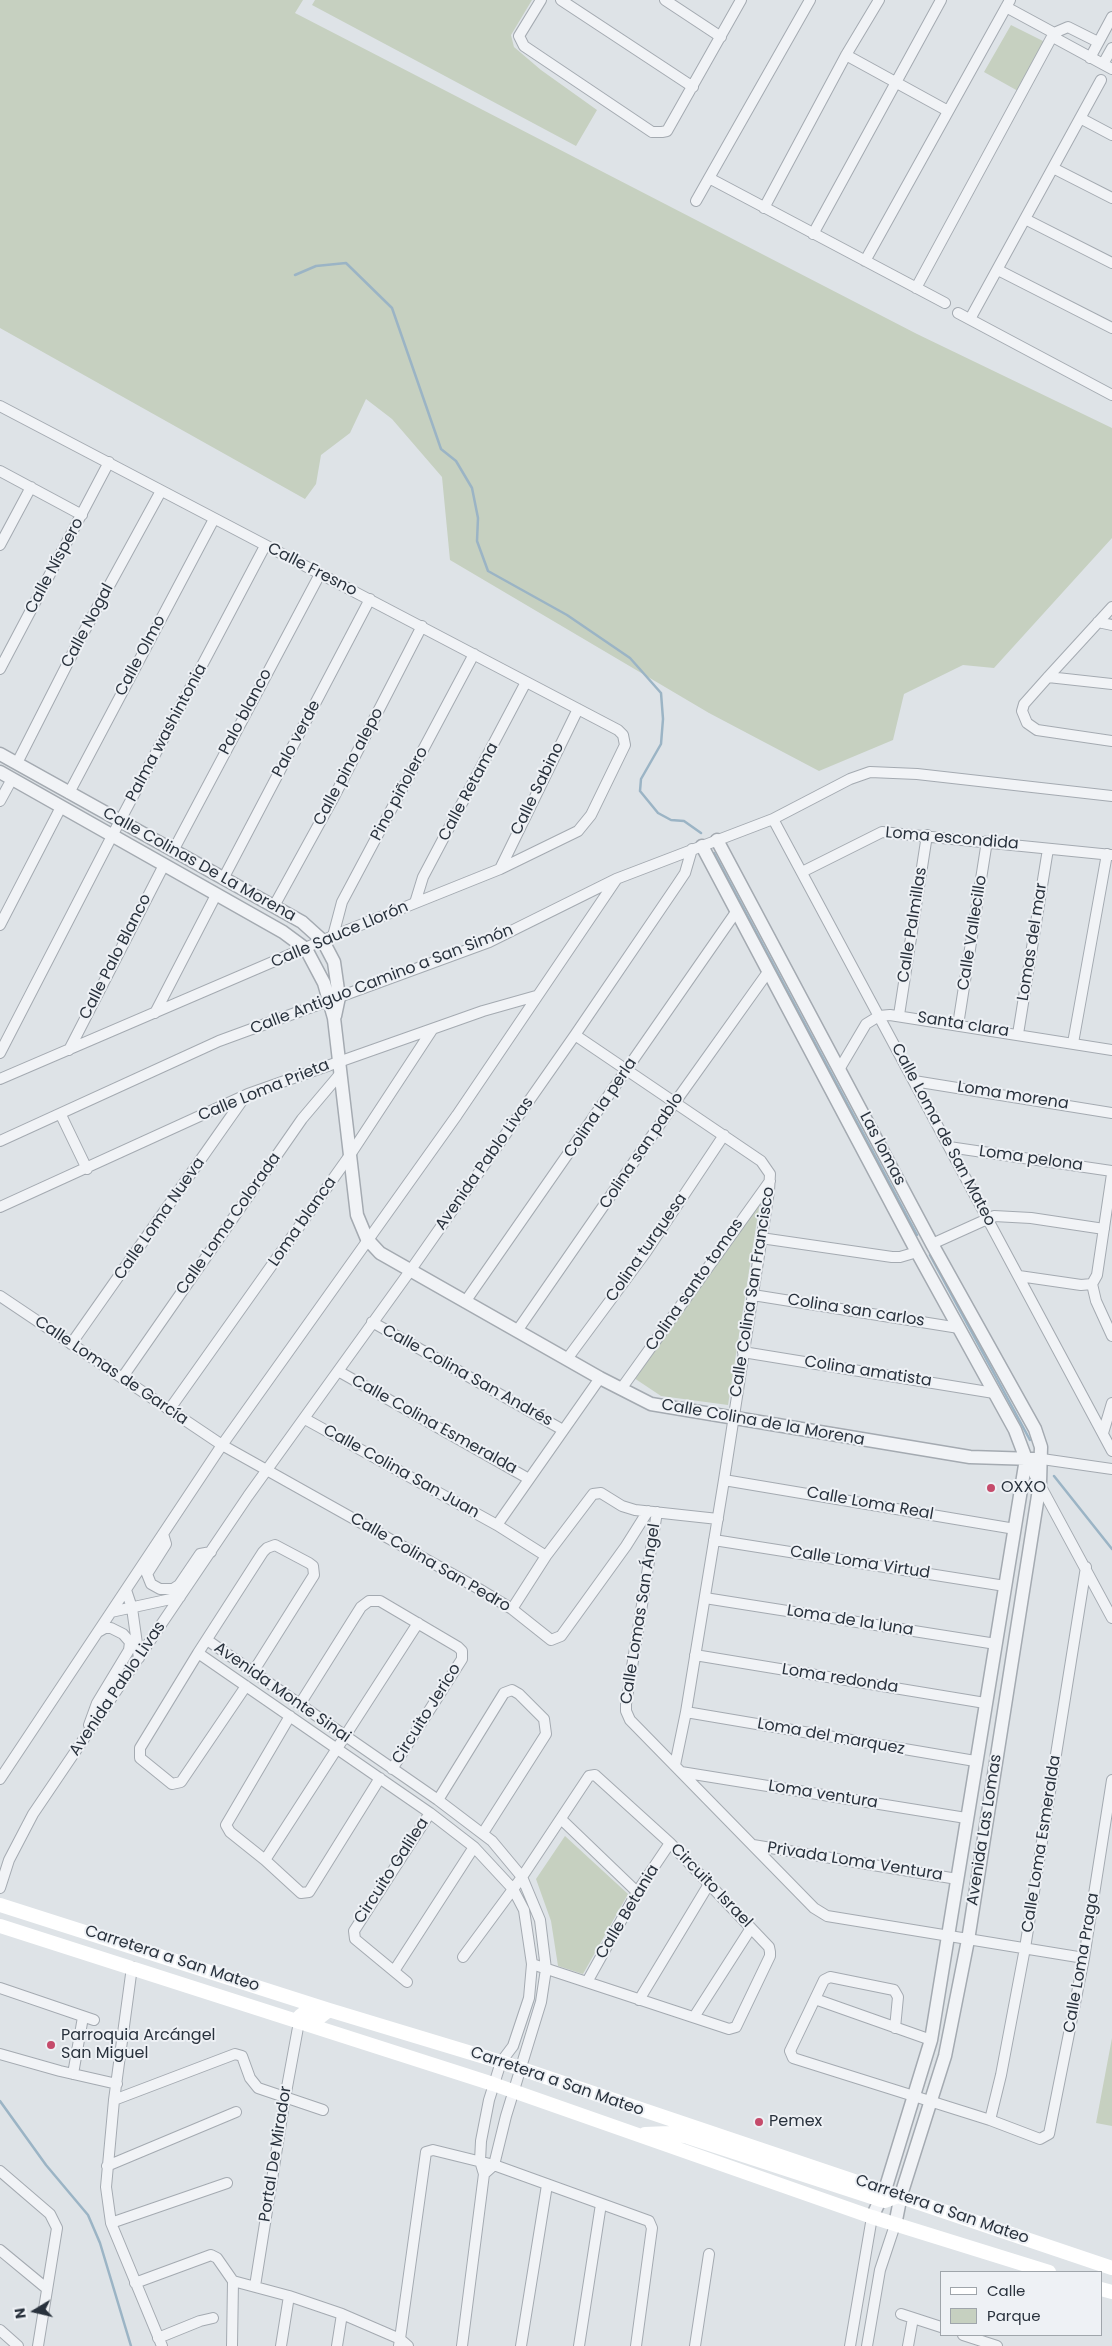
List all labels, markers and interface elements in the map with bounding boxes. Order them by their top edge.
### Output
street label: Calle Níspero [22,515,88,617]
street label: Calle Fresno [264,539,360,601]
street label: Calle Nogal [58,581,118,671]
street label: Calle Olmo [112,612,170,700]
street label: Palma washintonia [123,661,211,805]
street label: Palo blanco [215,666,277,758]
street label: Palo verde [269,697,325,781]
street label: Calle pino alepo [310,705,388,829]
street label: Calle Retama [435,739,503,845]
street label: Calle Sabino [507,740,569,838]
street label: Pino piñolero [367,744,433,844]
street label: Calle Colinas De La Morena [99,804,299,926]
street label: Loma escondida [885,824,1019,854]
street label: Calle Palmillas [894,866,932,984]
street label: Calle Vallecillo [954,874,992,992]
street label: Lomas del mar [1014,882,1052,1002]
street label: Calle Palo Blanco [76,891,156,1023]
street label: Calle Sauce Llorón [269,897,411,973]
street label: Calle Antiguo Camino a San Simón [248,921,516,1039]
street label: Santa clara [916,1008,1010,1042]
street label: Calle Loma de San Mateo [887,1040,999,1230]
street label: Colina la perla [561,1054,641,1162]
street label: Calle Loma Prieta [196,1056,332,1126]
street label: Loma morena [956,1078,1070,1114]
street label: Colina san pablo [596,1089,688,1213]
street label: Avenida Pablo Livas [432,1094,538,1234]
street label: Las lomas [855,1109,909,1189]
street label: Loma pelona [978,1142,1084,1176]
street label: Calle Loma Colorada [173,1149,285,1299]
street label: Calle Loma Nueva [111,1154,209,1284]
street label: Loma blanca [265,1173,341,1271]
street label: Calle Colina San Francisco [727,1185,779,1399]
street label: Colina turquesa [602,1190,692,1306]
street label: Colina santo tomas [642,1215,748,1355]
street label: Colina san carlos [786,1291,926,1331]
street label: Calle Lomas de García [31,1312,191,1430]
street label: Calle Colina San Andrés [378,1321,556,1431]
street label: Colina amatista [803,1352,933,1392]
street label: Calle Colina Esmeralda [348,1371,520,1479]
street label: Calle Colina de la Morena [660,1396,866,1450]
street label: Calle Colina San Juan [320,1421,482,1523]
place label: OXXO [1001,1478,1046,1498]
marker: OXXO [985,1482,997,1494]
street label: Calle Loma Real [805,1483,935,1525]
street label: Calle Colina San Pedro [346,1509,514,1617]
street label: Calle Lomas San Ángel [617,1522,665,1706]
street label: Calle Loma Virtud [789,1542,931,1584]
street label: Loma de la luna [785,1602,915,1640]
street label: Avenida Pablo Livas [66,1618,170,1760]
street label: Avenida Monte Sinai [210,1639,354,1747]
street label: Circuito Jerico [388,1660,466,1768]
street label: Loma redonda [780,1660,900,1698]
street label: Loma del marquez [756,1715,906,1759]
street label: Avenida Las Lomas [964,1753,1006,1907]
street label: Calle Loma Esmeralda [1018,1754,1066,1934]
street label: Loma ventura [767,1777,879,1813]
street label: Circuito Galilea [351,1814,433,1928]
street label: Privada Loma Ventura [766,1839,944,1885]
street label: Circuito Israel [666,1840,756,1932]
street label: Calle Betania [592,1861,664,1963]
street label: Calle Loma Praga [1060,1892,1104,2034]
street label: Carretera a San Mateo [82,1922,262,1996]
place label: Parroquia Arcángel San Miguel [61,2026,216,2064]
marker: Parroquia Arcángel San Miguel [45,2039,57,2051]
street label: Carretera a San Mateo [468,2043,646,2121]
street label: Portal De Mirador [256,2085,296,2223]
place label: Pemex [769,2112,822,2132]
marker: Pemex [753,2116,765,2128]
street label: Carretera a San Mateo [853,2171,1031,2249]
legend [940,2271,1102,2336]
text: Calle [987,2280,1025,2301]
north arrow [10,2286,60,2336]
text: Parque [987,2305,1040,2326]
text: N [9,2307,31,2320]

